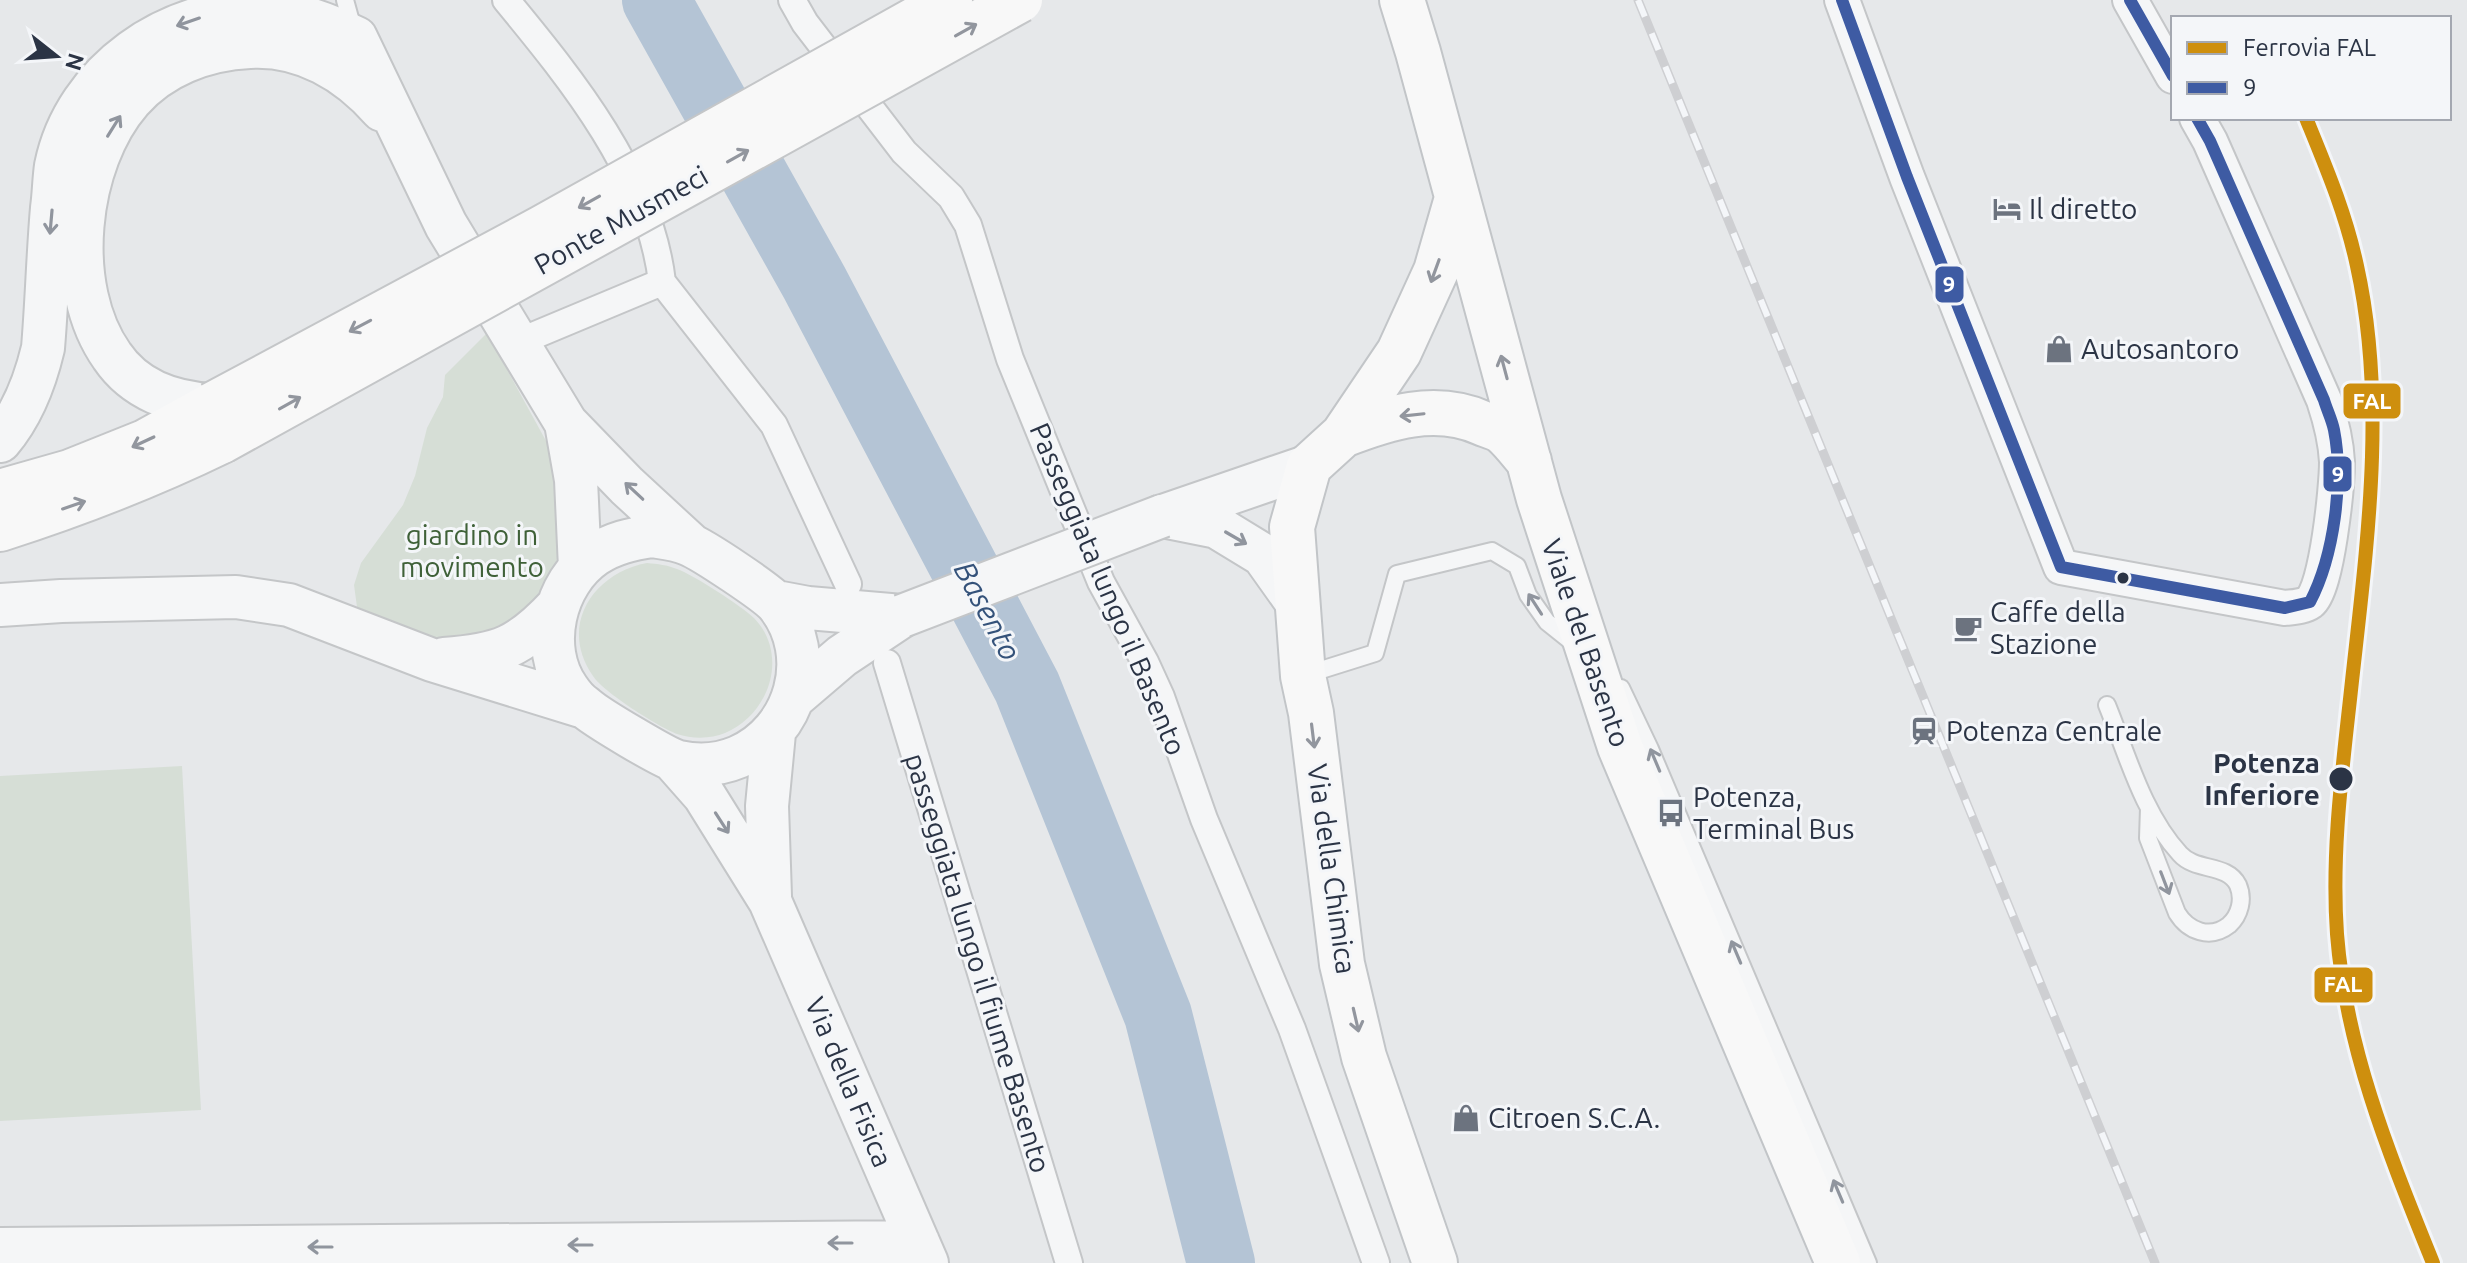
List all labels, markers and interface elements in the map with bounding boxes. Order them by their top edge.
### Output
north arrow [16,16,96,96]
one-way arrow [176,16,201,30]
legend [2171,16,2451,120]
one-way arrow [954,22,977,38]
text: Ferrovia FAL [2243,34,2376,61]
text: N [61,50,90,74]
text: 9 [2243,74,2257,101]
one-way arrow [105,115,122,137]
one-way arrow [726,147,750,163]
street label: Ponte Musmeci [529,159,713,280]
place label: Il diretto [2029,193,2137,224]
one-way arrow [578,194,601,210]
hotel icon: Il diretto [1992,194,2022,224]
one-way arrow [43,208,58,235]
one-way arrow [1427,258,1441,283]
line badge: 9 [1934,265,1965,304]
text: 9 [1943,271,1955,296]
one-way arrow [349,318,373,334]
place label: Autosantoro [2081,333,2239,364]
shop icon: Autosantoro [2044,334,2074,364]
one-way arrow [1496,355,1511,381]
line badge: FAL [2342,382,2402,420]
text: FAL [2353,388,2391,413]
one-way arrow [278,395,301,411]
one-way arrow [1399,408,1425,423]
street label: Passeggiata lungo il Basento [1024,418,1193,759]
one-way arrow [131,436,156,451]
line badge: 9 [2322,455,2353,493]
text: 9 [2332,461,2344,486]
one-way arrow [624,483,644,501]
one-way arrow [62,497,87,512]
park label: giardino in movimento [400,519,544,582]
one-way arrow [1224,531,1247,547]
street label: Viale del Basento [1536,535,1637,751]
water label: Basento [948,555,1028,666]
unlabelled marker [2115,570,2131,586]
one-way arrow [1526,593,1543,615]
place label: Caffe della Stazione [1990,596,2126,659]
cafe icon: Caffe della Stazione [1953,613,1983,643]
place label: Potenza Centrale [1946,715,2162,746]
station icon: Potenza Centrale [1909,716,1939,746]
one-way arrow [1306,722,1321,749]
place label: Potenza Inferiore [2204,747,2320,810]
one-way arrow [1647,748,1662,773]
street label: passeggiata lungo il fiume Basento [900,749,1057,1176]
street label: Via della Chimica [1302,762,1363,976]
marker: Potenza Inferiore [2327,765,2355,793]
place label: Potenza, Terminal Bus [1693,781,1854,844]
bus stop icon: Potenza, Terminal Bus [1656,798,1686,828]
one-way arrow [714,811,731,833]
one-way arrow [2159,870,2173,895]
one-way arrow [1728,940,1743,965]
line badge: FAL [2313,966,2374,1004]
text: FAL [2324,971,2362,996]
street label: Via della Fisica [800,992,899,1171]
one-way arrow [1349,1007,1364,1033]
place label: Citroen S.C.A. [1488,1102,1660,1133]
shop icon: Citroen S.C.A. [1451,1103,1481,1133]
one-way arrow [1829,1179,1844,1204]
one-way arrow [827,1235,854,1251]
one-way arrow [567,1237,594,1253]
one-way arrow [307,1239,334,1255]

